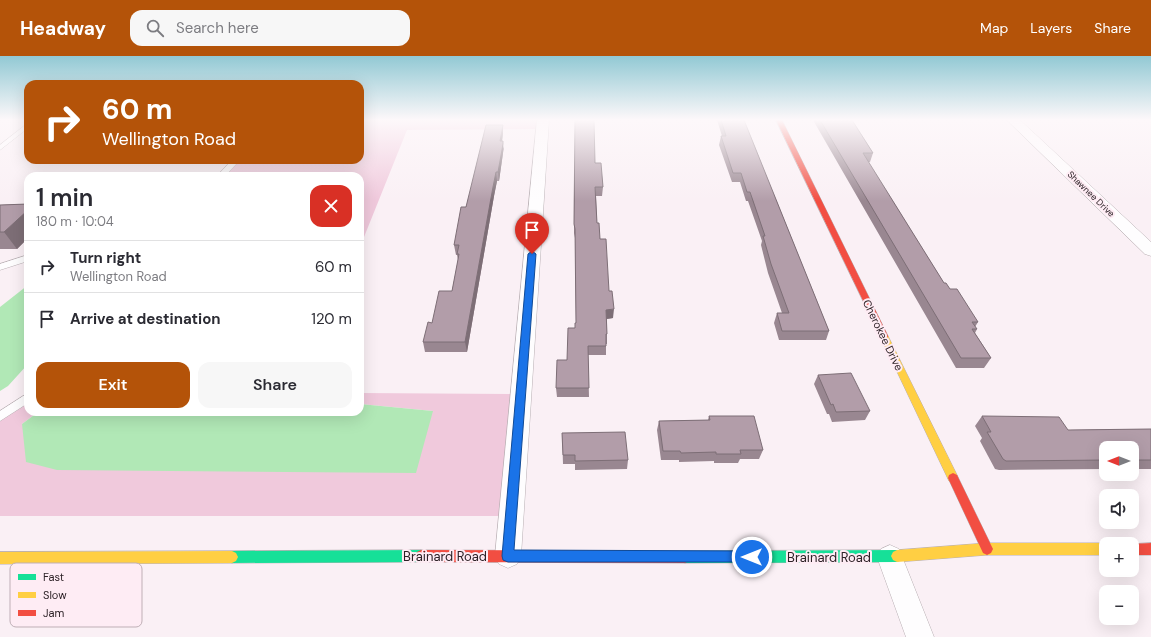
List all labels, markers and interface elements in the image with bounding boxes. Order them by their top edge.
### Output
search box [130,10,410,46]
text: Headway [20,16,106,41]
icon: search [144,17,166,39]
text: Search here [176,18,259,38]
text: Map [980,19,1008,37]
text: Layers [1030,19,1072,37]
text: Share [1094,19,1131,37]
text: 60 m [102,91,172,128]
icon: right [36,96,88,148]
text: Wellington Road [102,127,236,151]
street label: Shawnee Drive [1065,168,1117,220]
text: 1 min [36,182,93,213]
button: close [310,185,352,227]
text: 180 m · 10:04 [36,213,114,230]
pin [515,213,549,254]
icon: arrive [521,219,543,241]
text: Turn right [70,248,141,268]
icon: right [36,256,58,278]
text: 60 m [315,257,352,277]
text: Wellington Road [70,268,167,285]
street label: Cherokee Drive [860,297,906,373]
icon: arrive [36,308,58,330]
text: Arrive at destination [70,309,221,329]
text: 120 m [311,309,352,329]
button: Exit [36,362,190,408]
button: Share [198,362,352,408]
north arrow [1099,441,1139,481]
map controls [1099,441,1139,625]
button: sound [1099,489,1139,529]
position arrow [731,536,773,578]
button: + [1099,537,1139,577]
street label: Brainard Road [403,548,487,565]
street label: Brainard Road [787,549,871,566]
legend [10,563,142,627]
text: Fast [43,570,64,584]
button: − [1099,585,1139,625]
text: Slow [43,588,67,602]
text: Jam [43,606,64,620]

